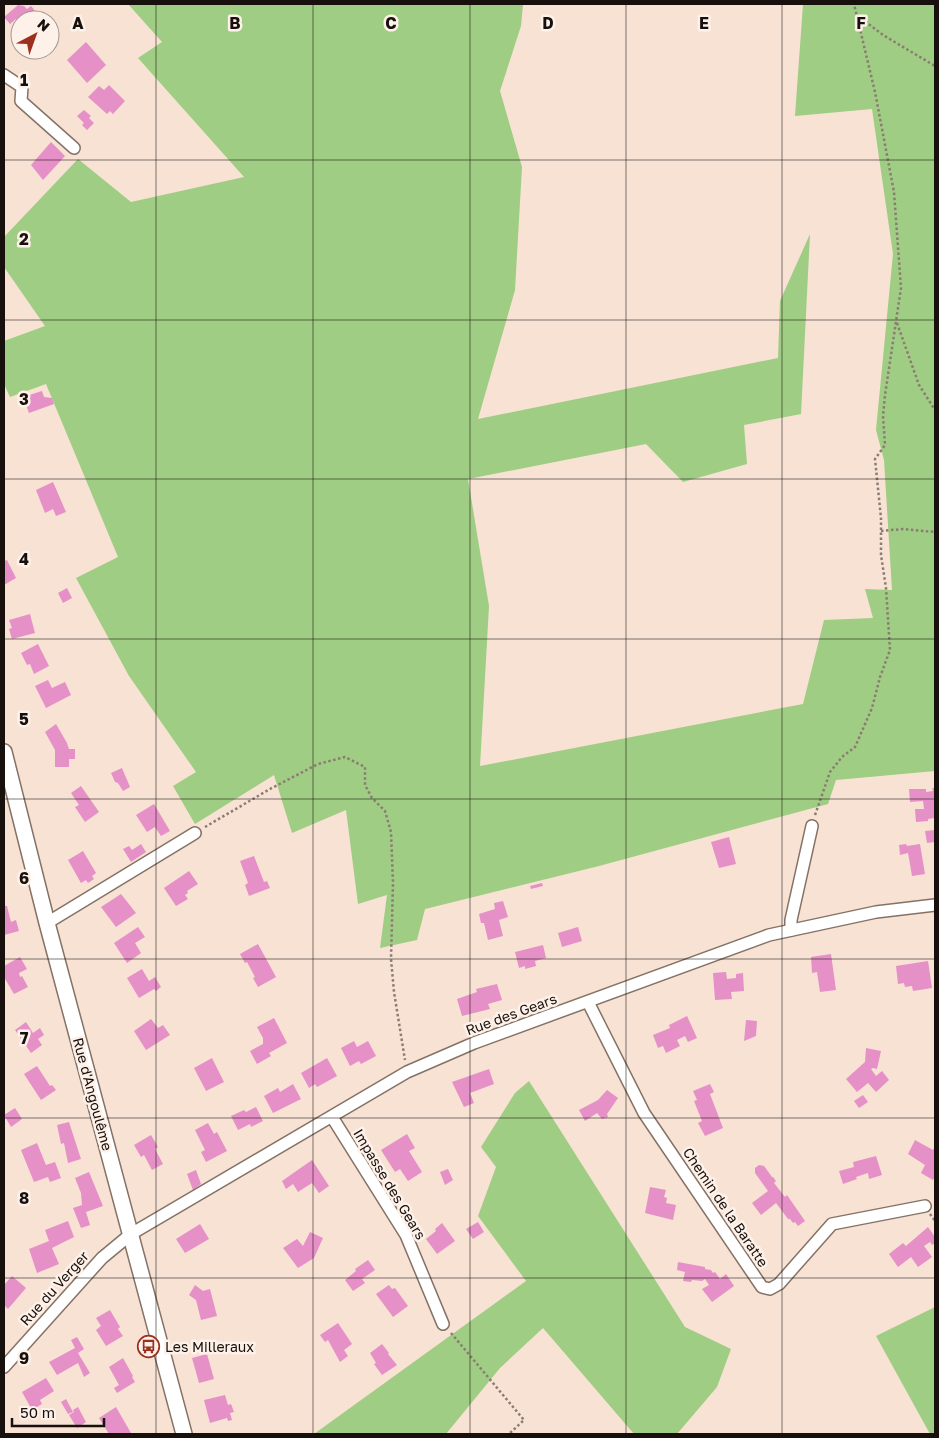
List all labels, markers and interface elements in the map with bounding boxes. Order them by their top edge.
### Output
north arrow [10,10,60,60]
text: A [72,13,84,33]
text: B [229,13,241,33]
text: C [385,13,397,33]
text: D [542,13,554,33]
text: E [699,13,709,33]
text: F [856,13,866,33]
text: N [34,15,53,35]
text: 1 [20,70,28,90]
text: 2 [19,229,29,249]
text: 3 [19,389,29,409]
text: 4 [19,549,29,569]
text: 5 [19,709,29,729]
text: 6 [19,868,29,888]
street label: Rue des Gears [463,990,559,1038]
text: 7 [20,1028,29,1048]
street label: Rue d'Angoulême [70,1036,116,1152]
street label: Impasse des Gears [350,1126,430,1242]
street label: Chemin de la Baratte [680,1144,772,1270]
text: 8 [19,1188,29,1208]
street label: Rue du Verger [16,1247,92,1329]
bus stop icon: Les Milleraux [137,1334,161,1358]
place label: Les Milleraux [165,1338,254,1355]
text: 9 [19,1348,29,1368]
scale bar [12,1396,105,1428]
text: 50 m [20,1403,55,1421]

